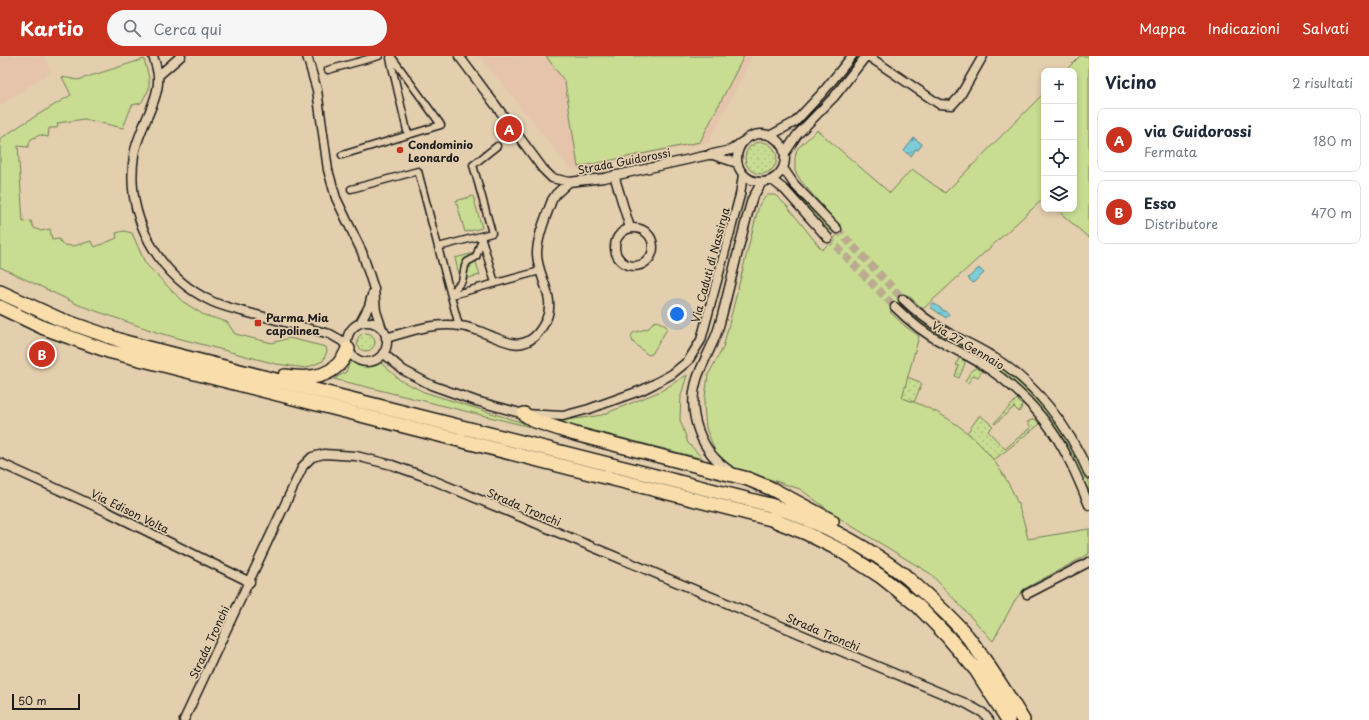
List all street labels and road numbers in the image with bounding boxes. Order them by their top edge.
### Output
street label: Strada Guidorossi [576,144,672,178]
street label: Via Caduti di Nassirya [686,205,734,324]
street label: Via 27 Gennaio [928,317,1008,373]
street label: Strada Tronchi [484,484,564,530]
street label: Via Edison Volta [88,485,172,537]
street label: Strada Tronchi [185,603,233,681]
street label: Strada Tronchi [783,609,863,655]

